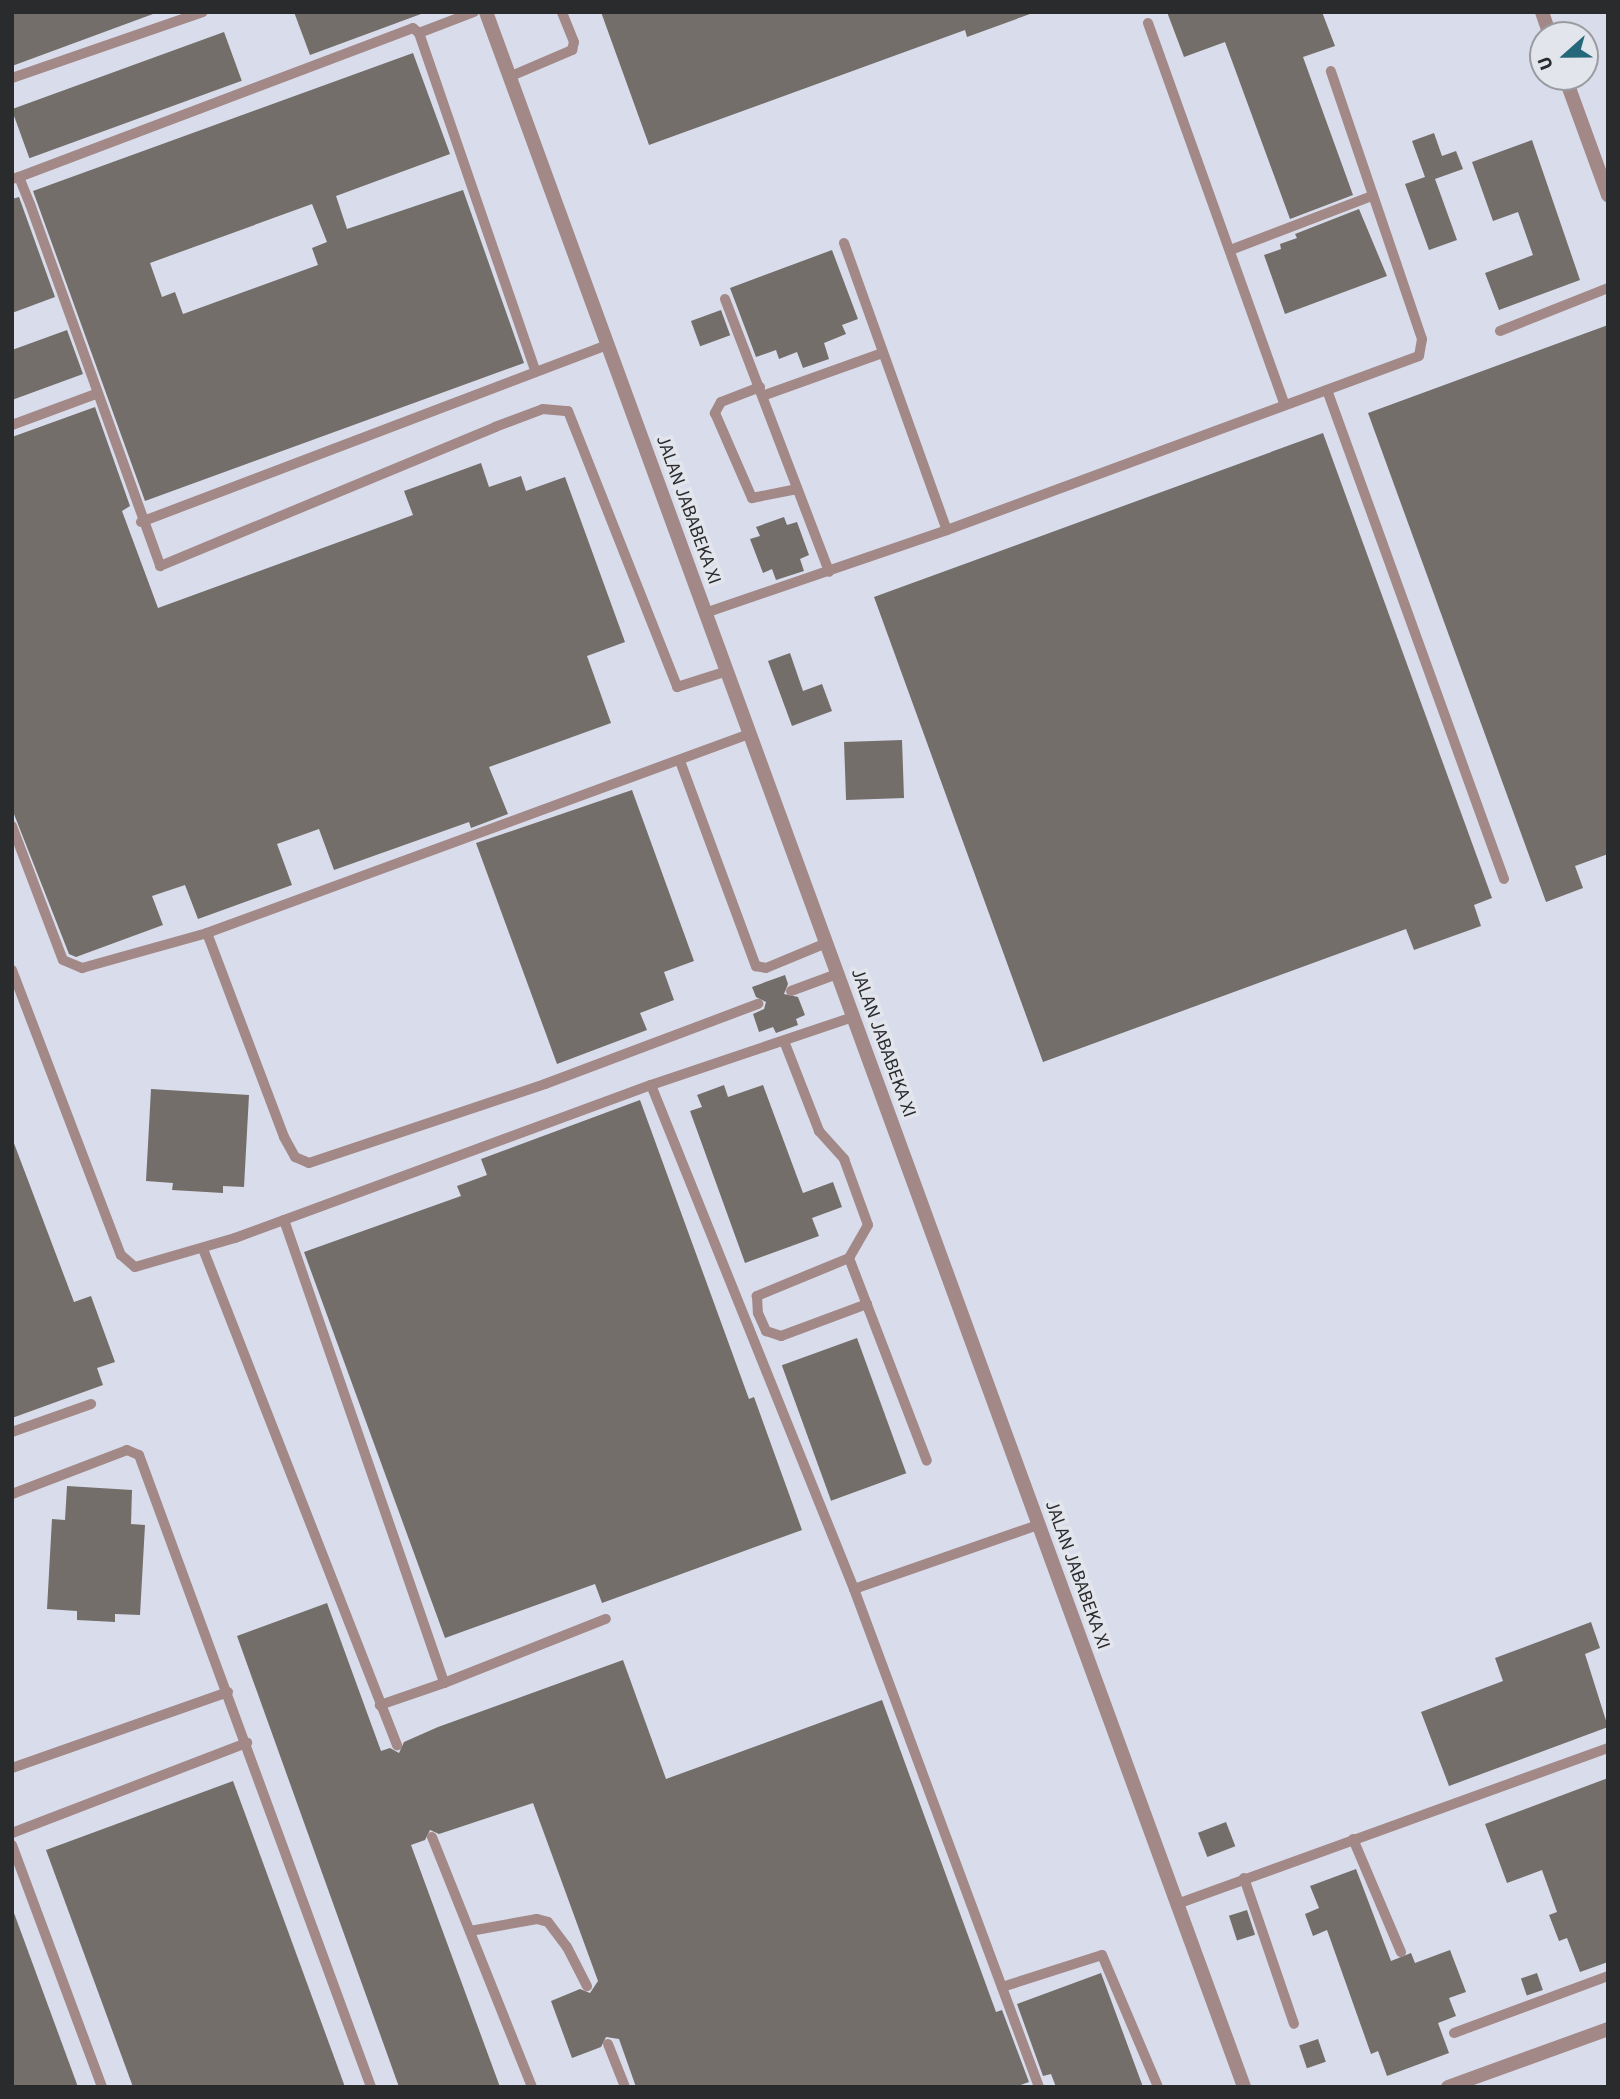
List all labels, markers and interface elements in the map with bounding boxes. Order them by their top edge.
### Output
north arrow [1529,21,1599,91]
text: U [1531,52,1561,74]
street label: JALAN JABABEKA XI [650,432,726,588]
street label: JALAN JABABEKA XI [845,965,921,1121]
street label: JALAN JABABEKA XI [1039,1497,1115,1653]

